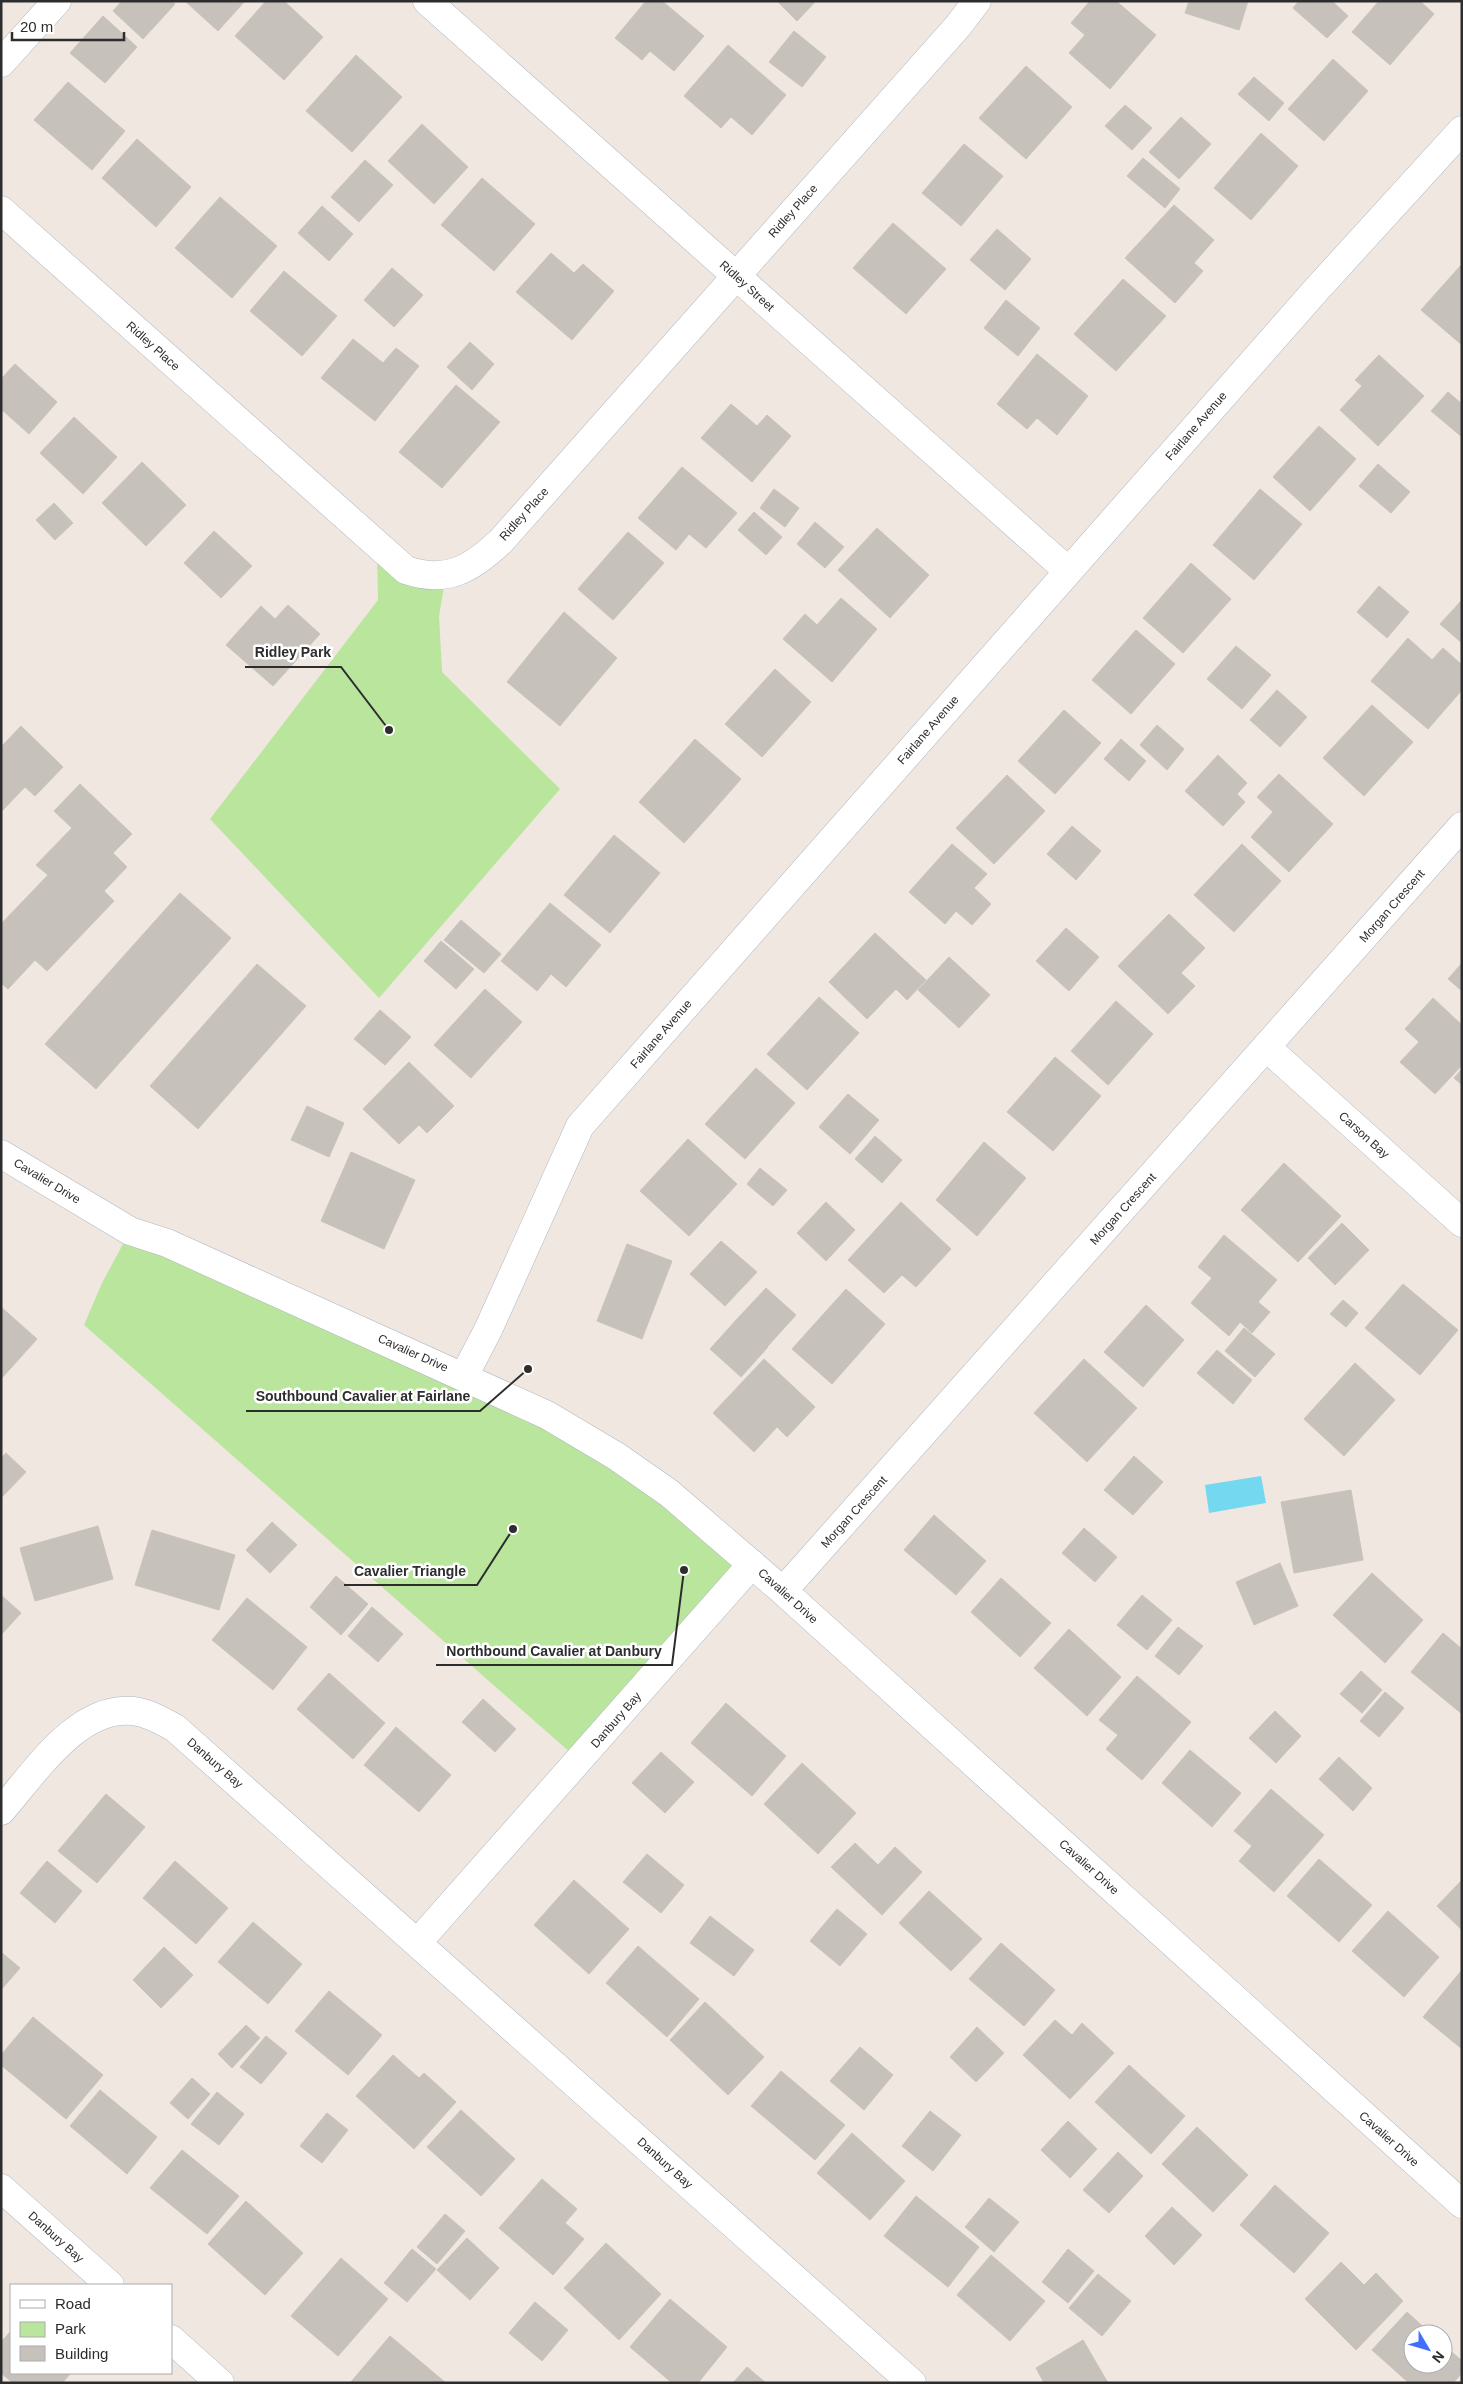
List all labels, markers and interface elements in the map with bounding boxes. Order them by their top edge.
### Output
scale bar [12,10,125,42]
text: 20 m [20,18,53,35]
street label: Ridley Place [765,181,821,240]
street label: Ridley Street [717,258,778,315]
street label: Ridley Place [124,318,183,374]
street label: Fairlane Avenue [1162,389,1230,463]
street label: Ridley Place [496,484,552,543]
callout: Ridley Park [245,638,341,667]
text: Ridley Park [255,644,331,660]
street label: Fairlane Avenue [894,693,962,767]
street label: Morgan Crescent [1357,866,1428,945]
street label: Fairlane Avenue [627,997,695,1071]
street label: Carson Bay [1336,1109,1392,1161]
street label: Cavalier Drive [11,1156,83,1207]
street label: Morgan Crescent [1087,1170,1159,1248]
street label: Cavalier Drive [376,1331,451,1375]
callout: Southbound Cavalier at Fairlane [246,1382,480,1411]
text: Southbound Cavalier at Fairlane [256,1388,471,1404]
street label: Morgan Crescent [818,1473,890,1551]
callout: Cavalier Triangle [344,1556,477,1585]
text: Cavalier Triangle [354,1563,466,1579]
street label: Cavalier Drive [755,1566,821,1627]
callout: Northbound Cavalier at Danbury [436,1636,672,1665]
text: Northbound Cavalier at Danbury [446,1643,662,1659]
street label: Danbury Bay [588,1689,644,1751]
street label: Danbury Bay [184,1735,246,1791]
street label: Cavalier Drive [1056,1837,1122,1898]
street label: Cavalier Drive [1356,2109,1422,2170]
street label: Danbury Bay [635,2135,695,2191]
street label: Danbury Bay [26,2209,86,2265]
legend [10,2284,172,2374]
text: Road [55,2295,91,2312]
text: Park [55,2320,86,2337]
north arrow [1403,2324,1453,2374]
text: Building [55,2345,108,2362]
text: N [1429,2348,1448,2366]

